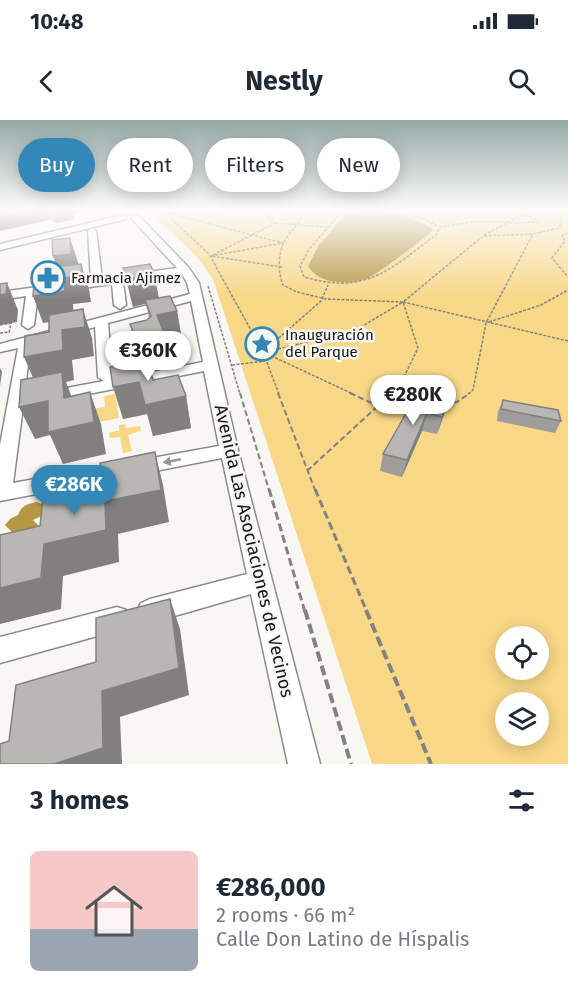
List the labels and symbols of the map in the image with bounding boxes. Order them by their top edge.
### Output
pharmacy icon: Farmacia Ajimez [30,260,66,296]
place label: Farmacia Ajimez [71,269,181,287]
place icon: Inauguración del Parque [244,326,280,362]
place label: Inauguración del Parque [285,326,374,361]
pin: €360K [106,331,190,382]
pin: €280K [371,375,455,426]
street label: Avenida Las Asociaciones de Vecinos [210,403,298,699]
one-way arrow [162,457,181,466]
pin: €286K [32,465,116,516]

